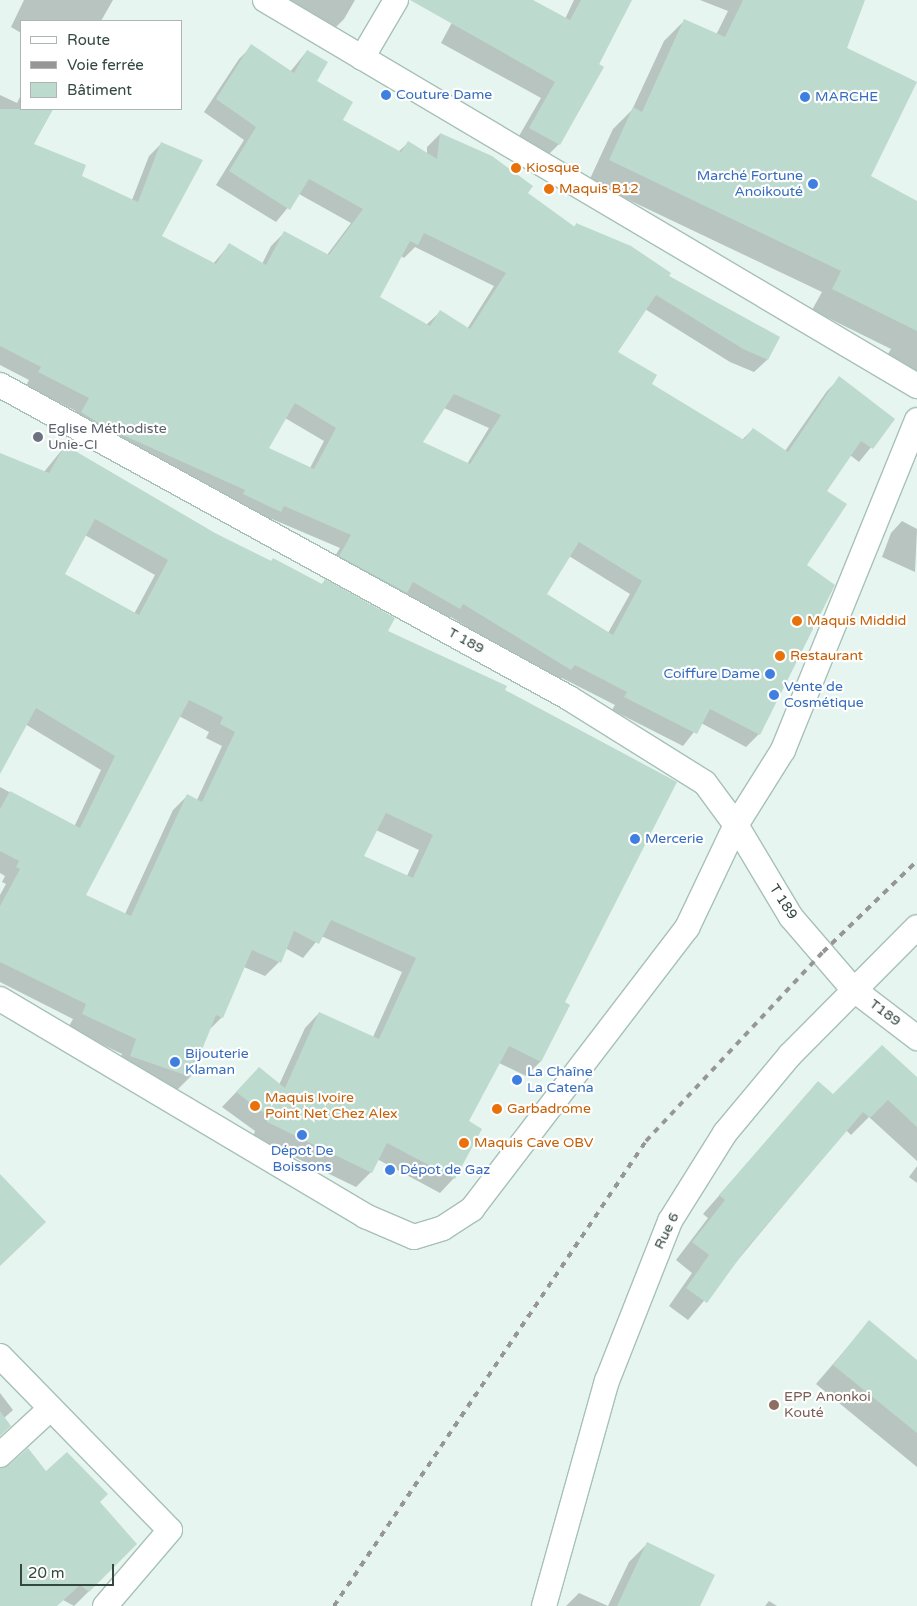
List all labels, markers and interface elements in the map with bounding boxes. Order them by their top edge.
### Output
legend [20,20,182,110]
text: Route [67,31,110,49]
text: Voie ferrée [67,56,144,74]
text: Bâtiment [67,81,132,99]
place label: Couture Dame [396,87,492,103]
marker: Couture Dame [380,89,392,101]
place label: MARCHE [815,89,878,105]
marker: MARCHE [799,91,811,103]
place label: Kiosque [526,160,579,176]
marker: Kiosque [510,162,522,174]
place label: Marché Fortune Anoikouté [697,168,803,200]
marker: Marché Fortune Anoikouté [807,178,819,190]
place label: Maquis B12 [559,181,639,197]
marker: Maquis B12 [543,183,555,195]
place label: Eglise Méthodiste Unie-CI [48,421,167,454]
marker: Eglise Méthodiste Unie-CI [32,431,44,443]
place label: Maquis Middid [807,613,906,629]
marker: Maquis Middid [791,615,803,627]
street label: T 189 [445,624,487,658]
place label: Restaurant [790,648,863,664]
marker: Restaurant [774,650,786,662]
place label: Coiffure Dame [663,666,760,682]
marker: Coiffure Dame [764,668,776,680]
place label: Vente de Cosmétique [784,679,864,712]
marker: Vente de Cosmétique [768,689,780,701]
place label: Mercerie [645,831,704,847]
marker: Mercerie [629,833,641,845]
street label: T 189 [765,881,801,923]
street label: T189 [866,996,904,1030]
place label: Bijouterie Klaman [185,1046,249,1078]
marker: Bijouterie Klaman [169,1056,181,1068]
place label: La Chaîne La Catena [527,1064,594,1096]
marker: La Chaîne La Catena [511,1074,523,1086]
place label: Maquis Ivoire Point Net Chez Alex [265,1090,398,1122]
marker: Maquis Ivoire Point Net Chez Alex [249,1100,261,1112]
place label: Garbadrome [507,1101,591,1117]
marker: Garbadrome [491,1103,503,1115]
marker: Dépot De Boissons [296,1129,308,1141]
place label: Maquis Cave OBV [474,1135,594,1151]
marker: Maquis Cave OBV [458,1137,470,1149]
place label: Dépot De Boissons [271,1143,333,1176]
place label: Dépot de Gaz [400,1162,490,1178]
marker: Dépot de Gaz [384,1164,396,1176]
street label: Rue 6 [651,1210,683,1252]
place label: EPP Anonkoi Kouté [784,1389,871,1421]
marker: EPP Anonkoi Kouté [768,1399,780,1411]
scale bar [22,1554,116,1586]
text: 20 m [28,1564,65,1582]

